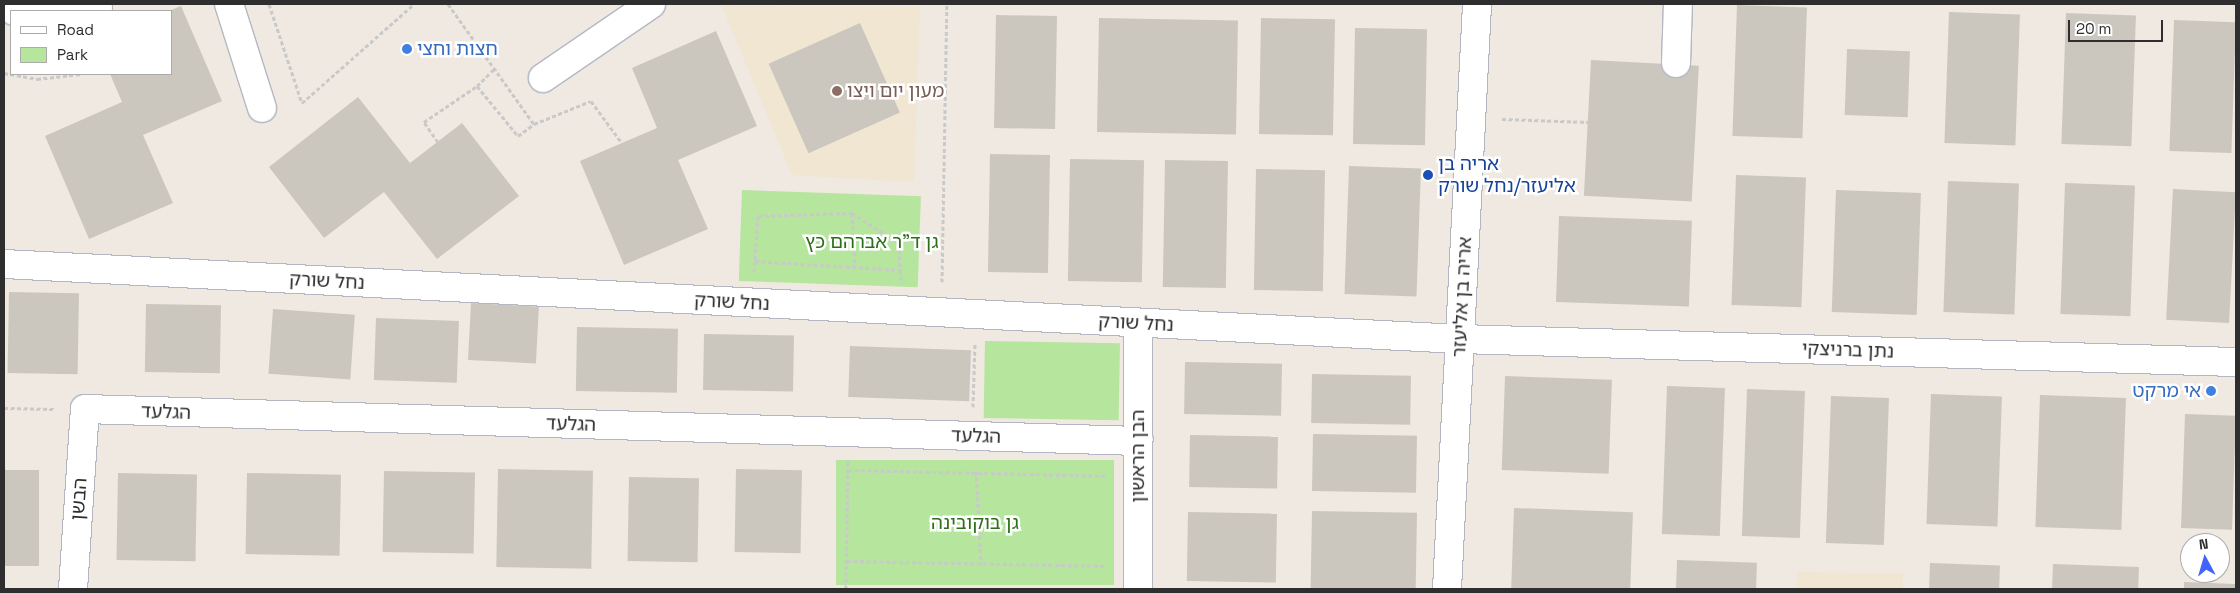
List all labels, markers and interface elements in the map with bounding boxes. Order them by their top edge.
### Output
legend [10,10,172,75]
scale bar [2070,10,2165,42]
text: 20 m [2076,19,2111,38]
text: Road [57,20,94,39]
place label: חצות וחצי [417,38,498,60]
marker: חצות וחצי [401,43,413,55]
text: Park [57,45,88,64]
place label: מעון יום ויצו [847,80,944,102]
marker: מעון יום ויצו [831,85,843,97]
place label: אריה בן אליעזר/נחל שורק [1438,153,1576,197]
marker: אריה בן אליעזר/נחל שורק [1422,169,1434,181]
park label: גן ד"ר אברהם כץ [805,231,939,253]
street label: אריה בן אליעזר [1447,236,1477,358]
street label: נחל שורק [289,268,365,294]
street label: נחל שורק [694,289,770,315]
street label: נחל שורק [1098,310,1174,336]
street label: נתן ברניצקי [1801,337,1895,363]
place label: אי מרקט [2132,380,2201,402]
marker: אי מרקט [2205,385,2217,397]
street label: הגלעד [141,400,191,424]
street label: הבן הראשון [1127,409,1149,503]
street label: הגלעד [546,412,596,436]
street label: הגלעד [951,424,1001,448]
street label: הבשן [66,477,92,521]
park label: גן בוקובינה [931,512,1019,534]
north arrow [2180,533,2230,583]
text: N [2198,535,2209,554]

